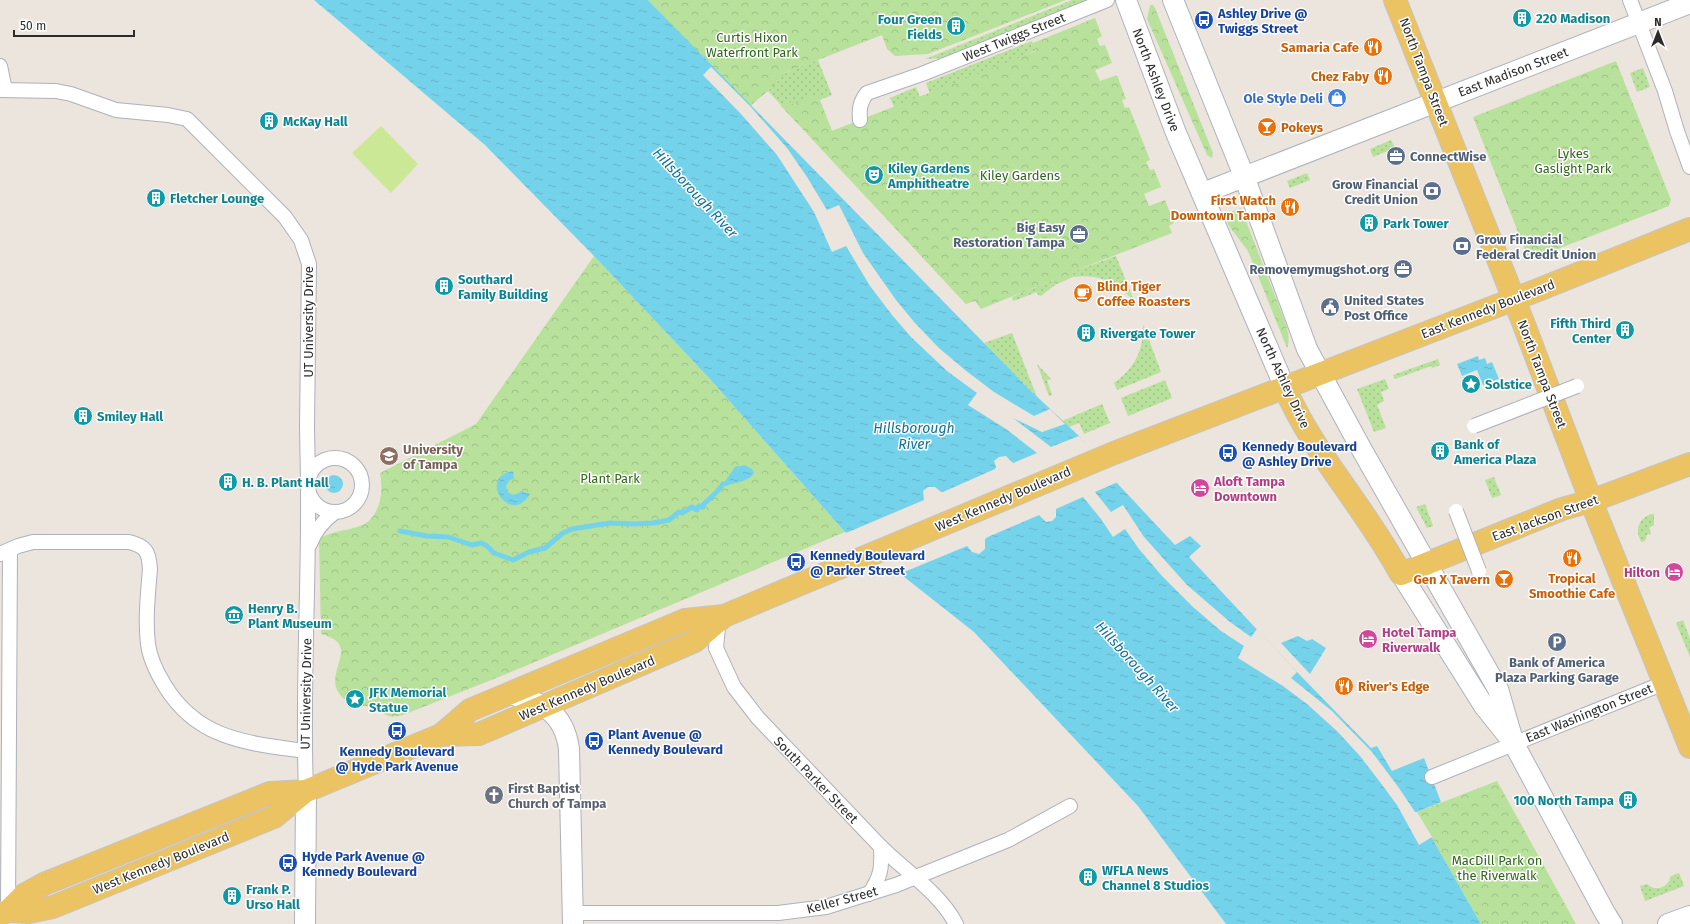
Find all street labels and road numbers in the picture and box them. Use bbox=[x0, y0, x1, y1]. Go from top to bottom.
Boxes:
street label: West Twiggs Street bbox=[960, 9, 1068, 64]
street label: North Tampa Street bbox=[1396, 16, 1452, 129]
street label: North Ashley Drive bbox=[1129, 26, 1183, 134]
street label: East Madison Street bbox=[1456, 44, 1570, 100]
street label: UT University Drive bbox=[301, 266, 316, 378]
street label: East Kennedy Boulevard bbox=[1419, 277, 1557, 341]
street label: North Tampa Street bbox=[1514, 318, 1570, 431]
street label: North Ashley Drive bbox=[1253, 325, 1313, 431]
street label: West Kennedy Boulevard bbox=[933, 464, 1073, 534]
street label: East Jackson Street bbox=[1490, 492, 1600, 544]
street label: UT University Drive bbox=[298, 638, 314, 750]
street label: West Kennedy Boulevard bbox=[517, 653, 657, 723]
street label: East Washington Street bbox=[1523, 681, 1655, 745]
street label: South Parker Street bbox=[771, 734, 861, 827]
street label: West Kennedy Boulevard bbox=[91, 829, 231, 897]
street label: Keller Street bbox=[805, 883, 879, 917]

